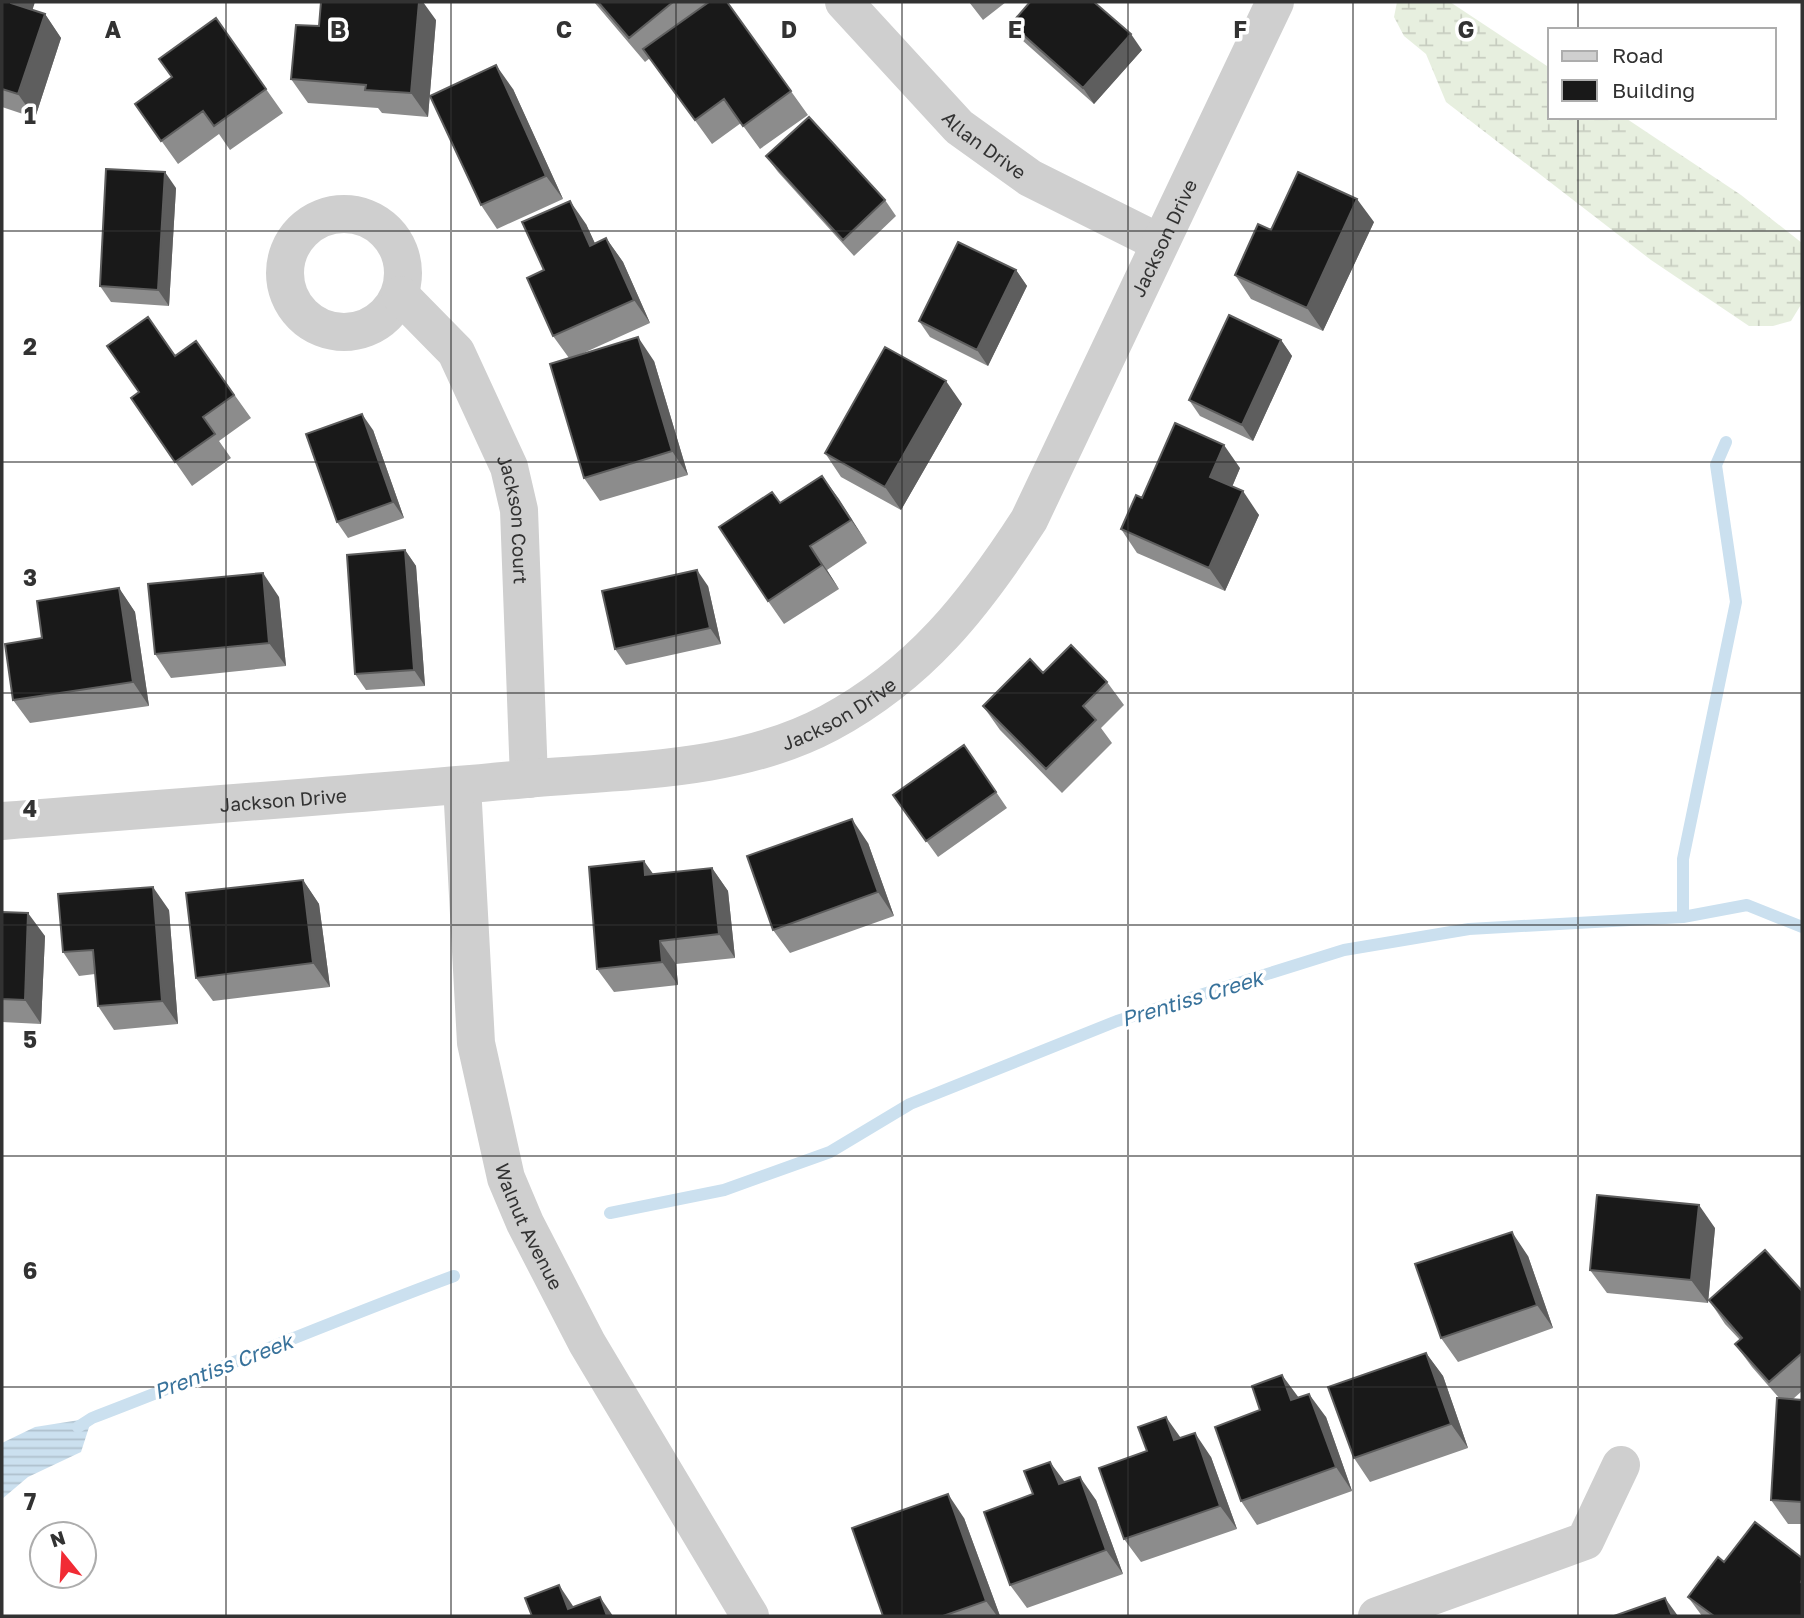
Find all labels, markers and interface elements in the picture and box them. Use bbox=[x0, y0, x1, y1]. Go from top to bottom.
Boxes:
text: A bbox=[105, 15, 122, 43]
text: B bbox=[330, 15, 346, 43]
text: C bbox=[556, 15, 572, 43]
text: D bbox=[781, 15, 797, 43]
text: E bbox=[1008, 15, 1022, 43]
text: F bbox=[1233, 15, 1247, 43]
text: G bbox=[1458, 15, 1474, 43]
legend bbox=[1548, 28, 1776, 119]
text: Road bbox=[1612, 42, 1663, 68]
text: Building bbox=[1612, 77, 1695, 103]
text: 1 bbox=[24, 101, 36, 129]
street label: Allan Drive bbox=[938, 106, 1031, 183]
street label: Jackson Drive bbox=[1125, 175, 1201, 300]
text: 2 bbox=[23, 332, 37, 360]
street label: Jackson Court bbox=[493, 450, 533, 584]
text: 3 bbox=[23, 563, 37, 591]
street label: Jackson Drive bbox=[778, 672, 900, 754]
street label: Jackson Drive bbox=[219, 783, 348, 816]
text: 4 bbox=[23, 794, 37, 822]
water label: Prentiss Creek bbox=[1118, 964, 1268, 1032]
text: 5 bbox=[23, 1025, 37, 1053]
street label: Walnut Avenue bbox=[491, 1161, 569, 1293]
text: 6 bbox=[23, 1256, 37, 1284]
water label: Prentiss Creek bbox=[150, 1327, 298, 1404]
text: 7 bbox=[24, 1487, 36, 1515]
north arrow bbox=[28, 1520, 98, 1590]
text: N bbox=[47, 1525, 68, 1552]

